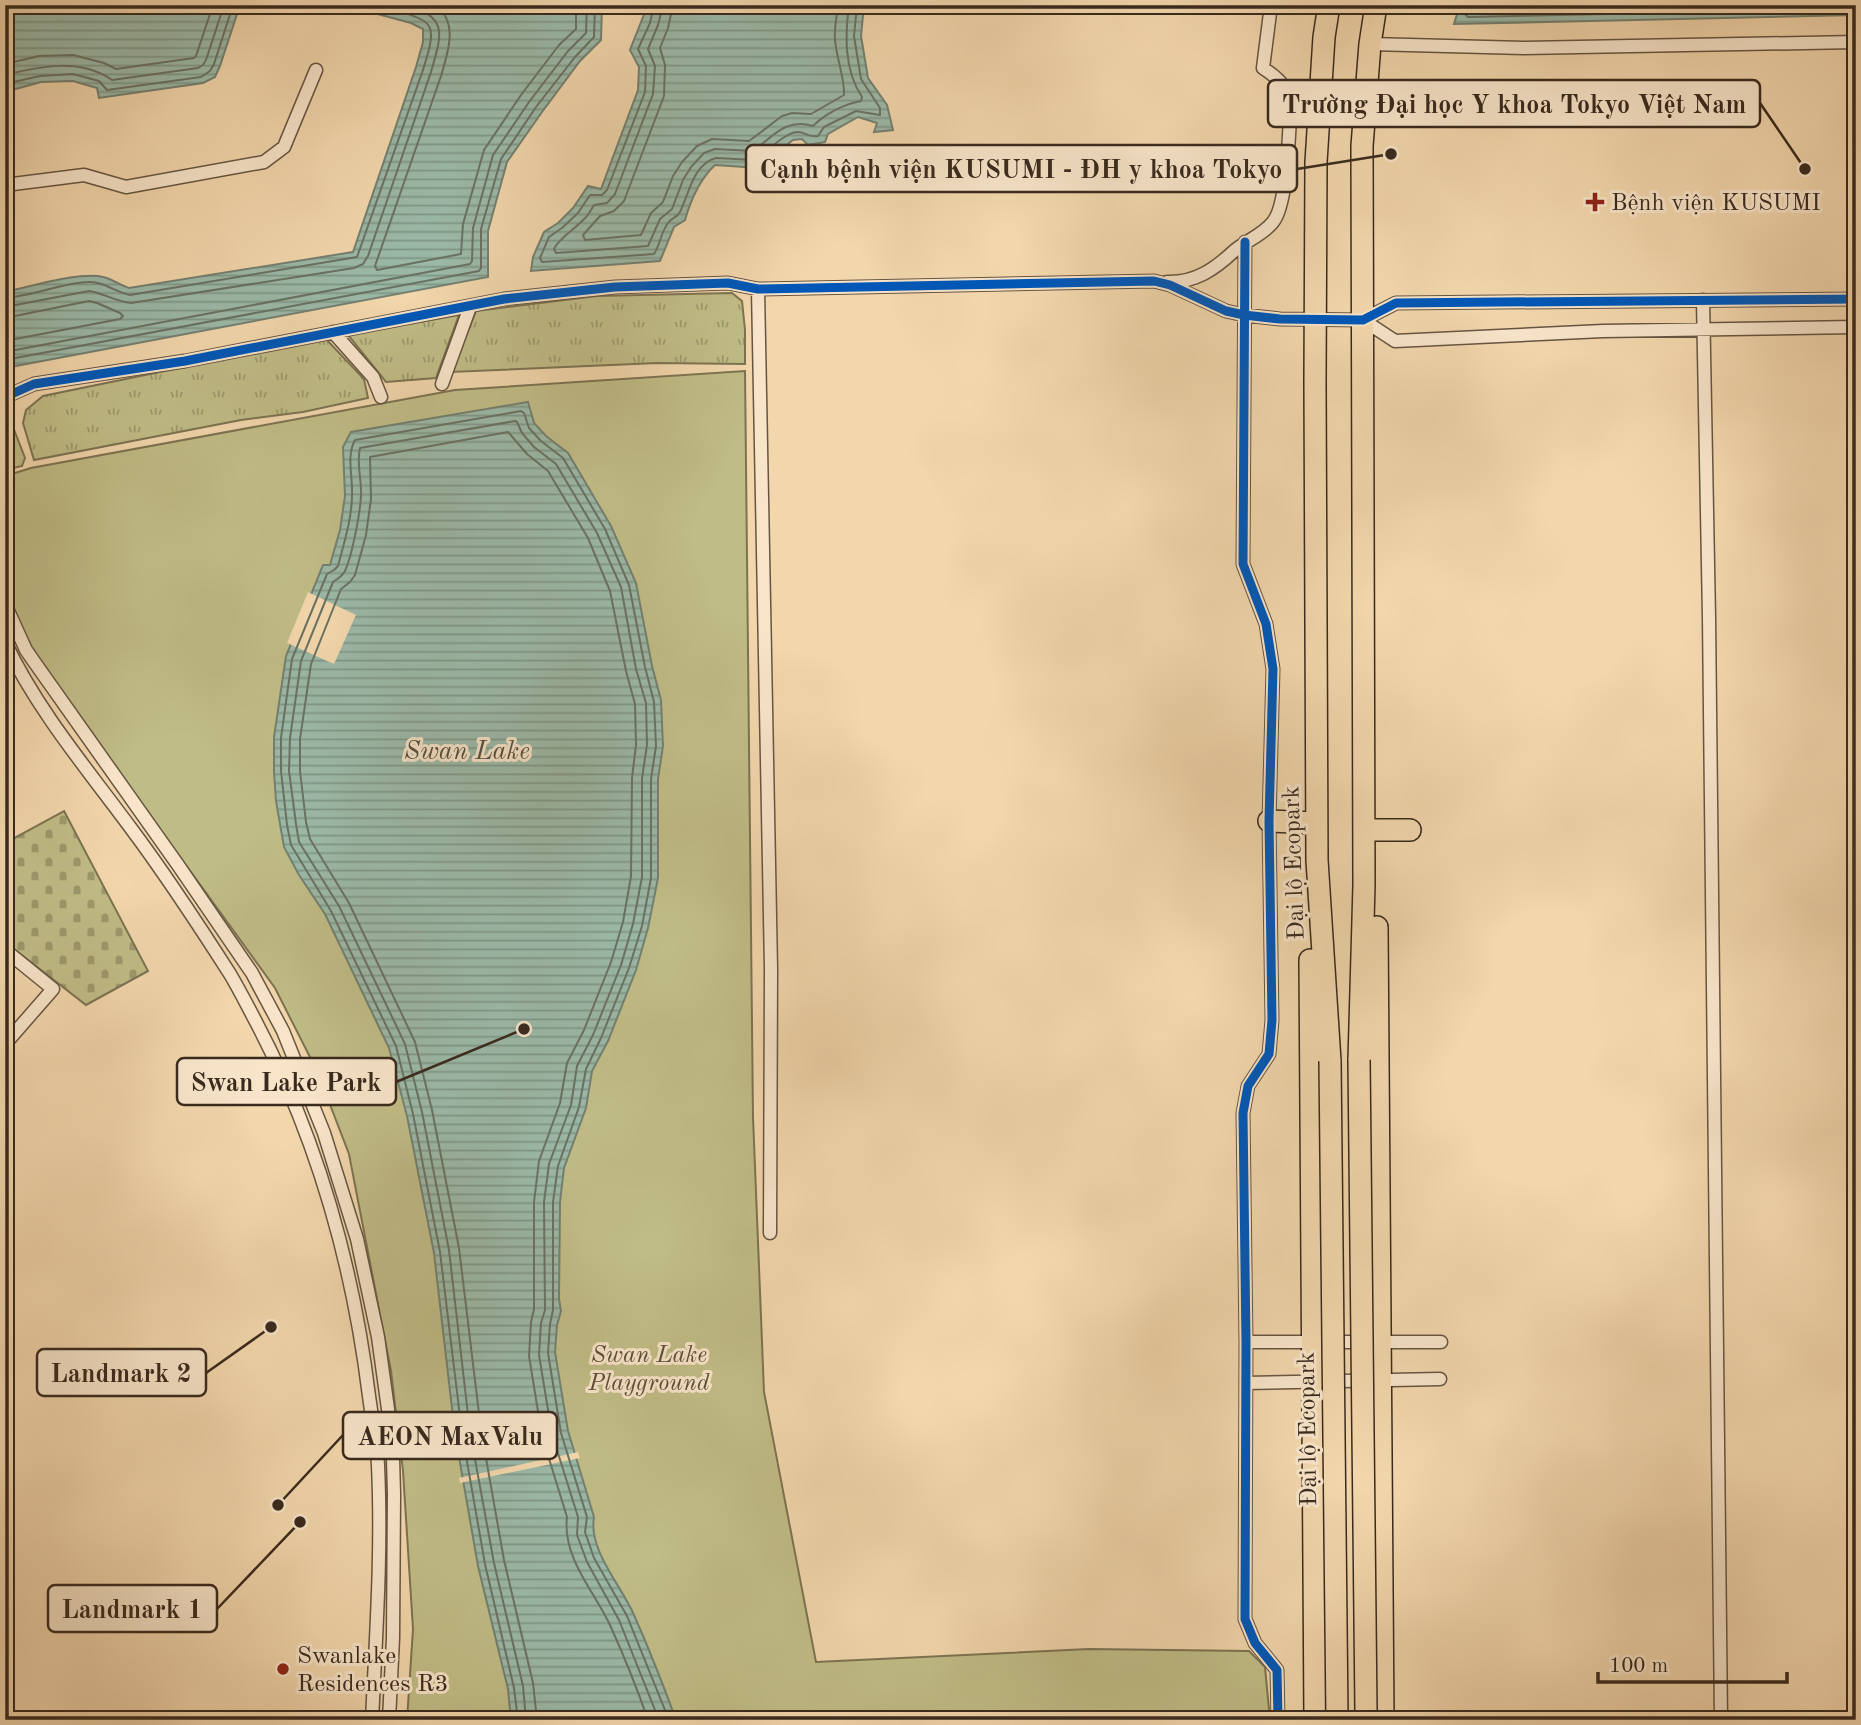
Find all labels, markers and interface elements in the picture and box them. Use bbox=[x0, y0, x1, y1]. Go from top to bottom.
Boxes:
callout: Trường Đại học Y khoa Tokyo Việt Nam bbox=[1268, 80, 1760, 127]
text: Trường Đại học Y khoa Tokyo Việt Nam bbox=[1282, 93, 1746, 119]
callout: Cạnh bệnh viện KUSUMI - ĐH y khoa Tokyo bbox=[746, 145, 1297, 192]
text: Cạnh bệnh viện KUSUMI - ĐH y khoa Tokyo bbox=[760, 158, 1282, 184]
marker: Bệnh viện KUSUMI bbox=[1585, 192, 1605, 212]
place label: Bệnh viện KUSUMI bbox=[1611, 192, 1821, 216]
water label: Swan Lake bbox=[404, 739, 530, 765]
street label: Đại lộ Ecopark bbox=[1280, 785, 1310, 940]
callout: Swan Lake Park bbox=[177, 1058, 396, 1105]
text: Swan Lake Park bbox=[190, 1071, 382, 1097]
park label: Swan Lake Playground bbox=[588, 1344, 710, 1396]
callout: Landmark 2 bbox=[37, 1349, 206, 1396]
street label: Đại lộ Ecopark bbox=[1296, 1352, 1322, 1506]
text: Landmark 2 bbox=[50, 1362, 192, 1388]
callout: AEON MaxValu bbox=[343, 1412, 557, 1459]
text: AEON MaxValu bbox=[357, 1425, 543, 1451]
callout: Landmark 1 bbox=[48, 1585, 217, 1632]
text: Landmark 1 bbox=[61, 1598, 203, 1624]
scale bar bbox=[1598, 1641, 1787, 1685]
place label: Swanlake Residences R3 bbox=[297, 1645, 448, 1697]
text: 100 m bbox=[1609, 1656, 1668, 1677]
marker: Swanlake Residences R3 bbox=[275, 1661, 291, 1677]

